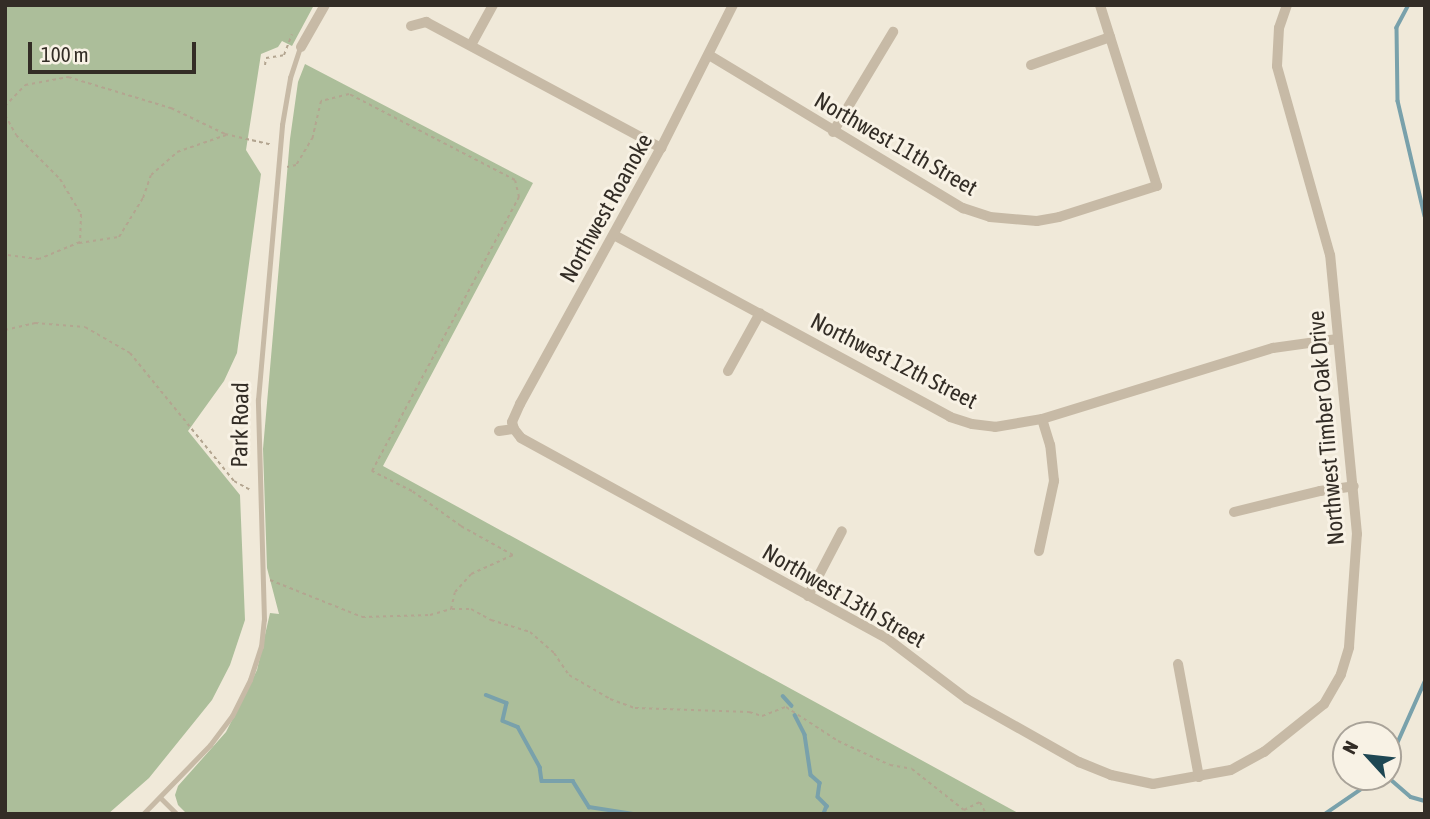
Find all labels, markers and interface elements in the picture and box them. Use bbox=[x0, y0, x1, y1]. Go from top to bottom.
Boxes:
scale bar bbox=[32, 28, 200, 72]
text: 100 m bbox=[41, 42, 89, 66]
street label: Northwest 11th Street bbox=[810, 86, 982, 202]
street label: Northwest Roanoke bbox=[554, 129, 658, 287]
street label: Northwest 12th Street bbox=[806, 307, 982, 415]
street label: Northwest Timber Oak Drive bbox=[1302, 310, 1350, 546]
street label: Park Road bbox=[225, 382, 255, 468]
street label: Northwest 13th Street bbox=[758, 538, 930, 654]
north arrow bbox=[1332, 721, 1402, 791]
text: N bbox=[1338, 737, 1362, 757]

